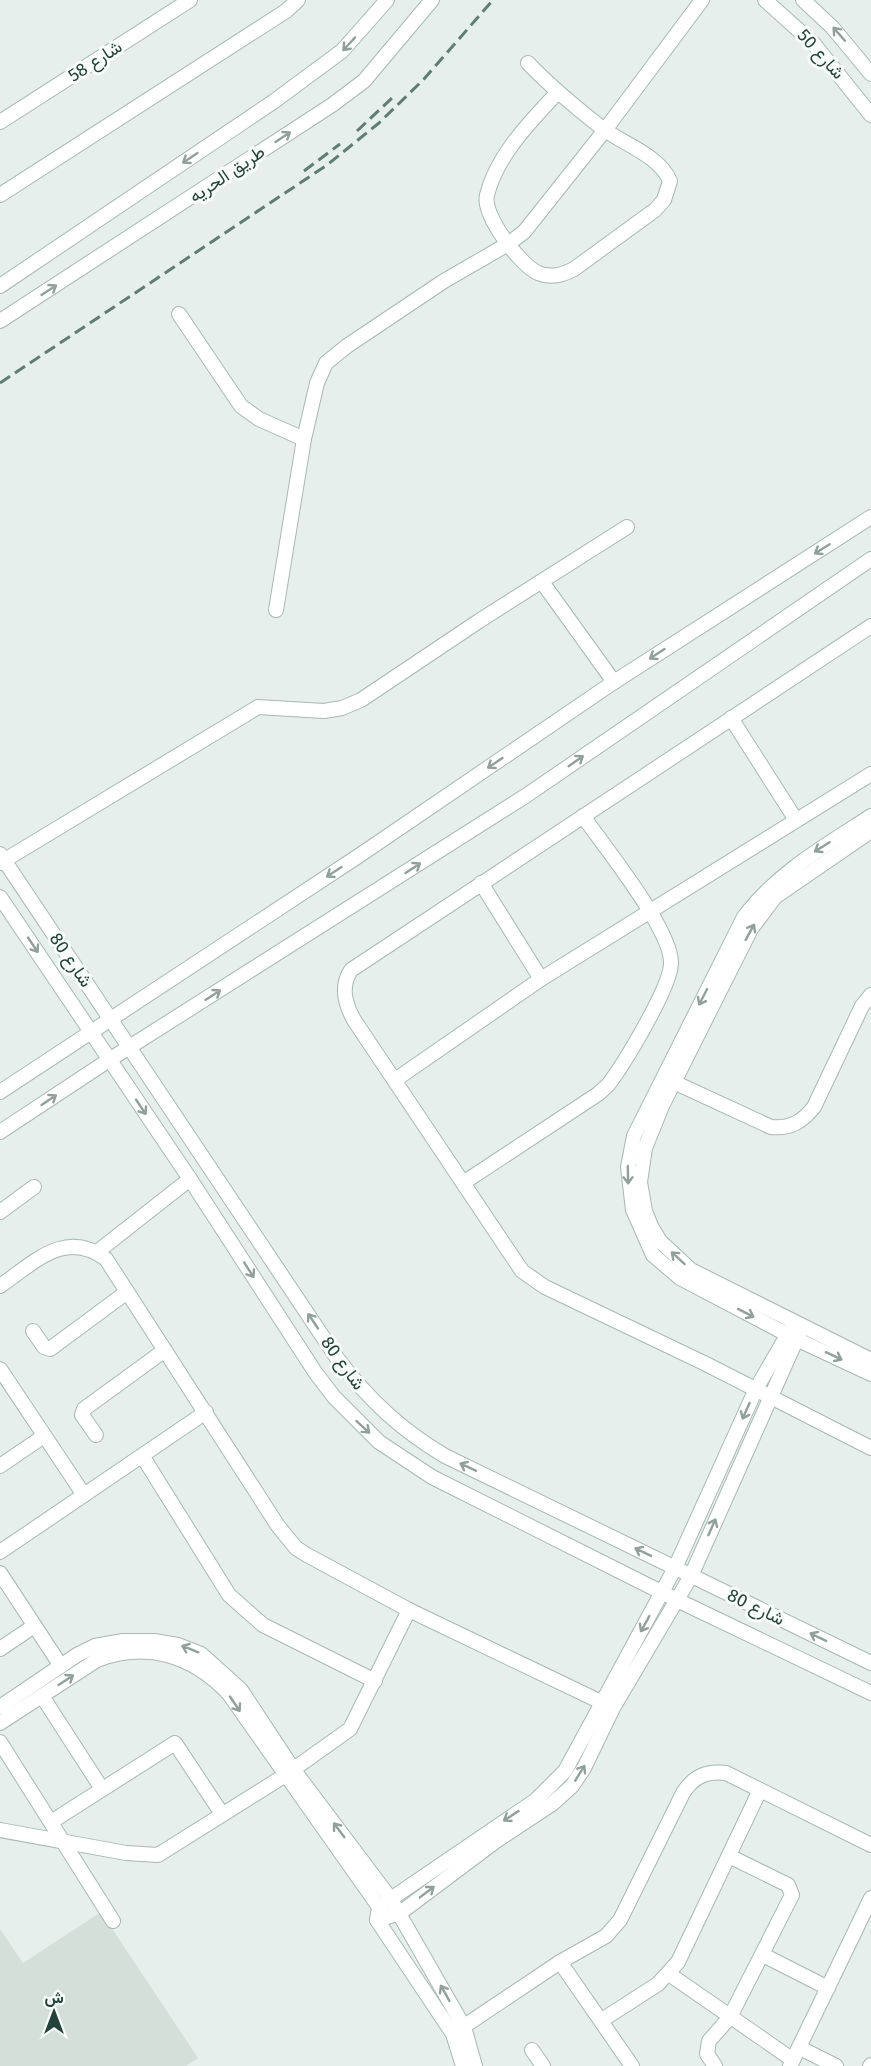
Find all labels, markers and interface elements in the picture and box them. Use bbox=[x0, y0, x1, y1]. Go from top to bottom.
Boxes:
street label: شارع 50 bbox=[792, 24, 849, 84]
one-way arrow bbox=[833, 27, 847, 43]
street label: شارع 58 bbox=[64, 35, 127, 87]
one-way arrow bbox=[341, 37, 356, 52]
one-way arrow bbox=[274, 131, 290, 143]
street label: طريق الحريه bbox=[185, 141, 269, 207]
one-way arrow bbox=[183, 152, 199, 164]
one-way arrow bbox=[40, 283, 57, 295]
one-way arrow bbox=[813, 542, 830, 555]
one-way arrow bbox=[650, 648, 666, 660]
one-way arrow bbox=[568, 755, 584, 767]
one-way arrow bbox=[487, 756, 504, 769]
one-way arrow bbox=[813, 841, 830, 854]
one-way arrow bbox=[404, 861, 421, 873]
one-way arrow bbox=[326, 866, 343, 878]
one-way arrow bbox=[744, 924, 756, 941]
street label: شارع 80 bbox=[44, 929, 97, 992]
one-way arrow bbox=[26, 937, 39, 954]
one-way arrow bbox=[697, 988, 708, 1006]
one-way arrow bbox=[204, 989, 221, 1001]
one-way arrow bbox=[40, 1093, 57, 1106]
one-way arrow bbox=[135, 1099, 147, 1115]
one-way arrow bbox=[622, 1165, 634, 1185]
one-way arrow bbox=[671, 1251, 686, 1265]
one-way arrow bbox=[243, 1261, 255, 1278]
one-way arrow bbox=[736, 1308, 754, 1319]
one-way arrow bbox=[307, 1314, 319, 1330]
street label: شارع 80 bbox=[315, 1332, 370, 1395]
one-way arrow bbox=[824, 1351, 842, 1363]
one-way arrow bbox=[740, 1401, 752, 1419]
one-way arrow bbox=[355, 1420, 370, 1434]
one-way arrow bbox=[459, 1460, 477, 1472]
one-way arrow bbox=[707, 1519, 719, 1537]
one-way arrow bbox=[634, 1546, 652, 1558]
street label: شارع 80 bbox=[723, 1584, 788, 1631]
one-way arrow bbox=[639, 1615, 650, 1633]
one-way arrow bbox=[810, 1631, 828, 1643]
one-way arrow bbox=[181, 1643, 199, 1654]
one-way arrow bbox=[58, 1673, 75, 1686]
one-way arrow bbox=[229, 1695, 241, 1712]
one-way arrow bbox=[575, 1765, 587, 1782]
one-way arrow bbox=[503, 1809, 520, 1822]
one-way arrow bbox=[333, 1822, 346, 1838]
one-way arrow bbox=[419, 1886, 435, 1898]
north arrow bbox=[24, 1982, 84, 2042]
one-way arrow bbox=[439, 1985, 451, 2002]
text: ش bbox=[44, 1988, 64, 2007]

